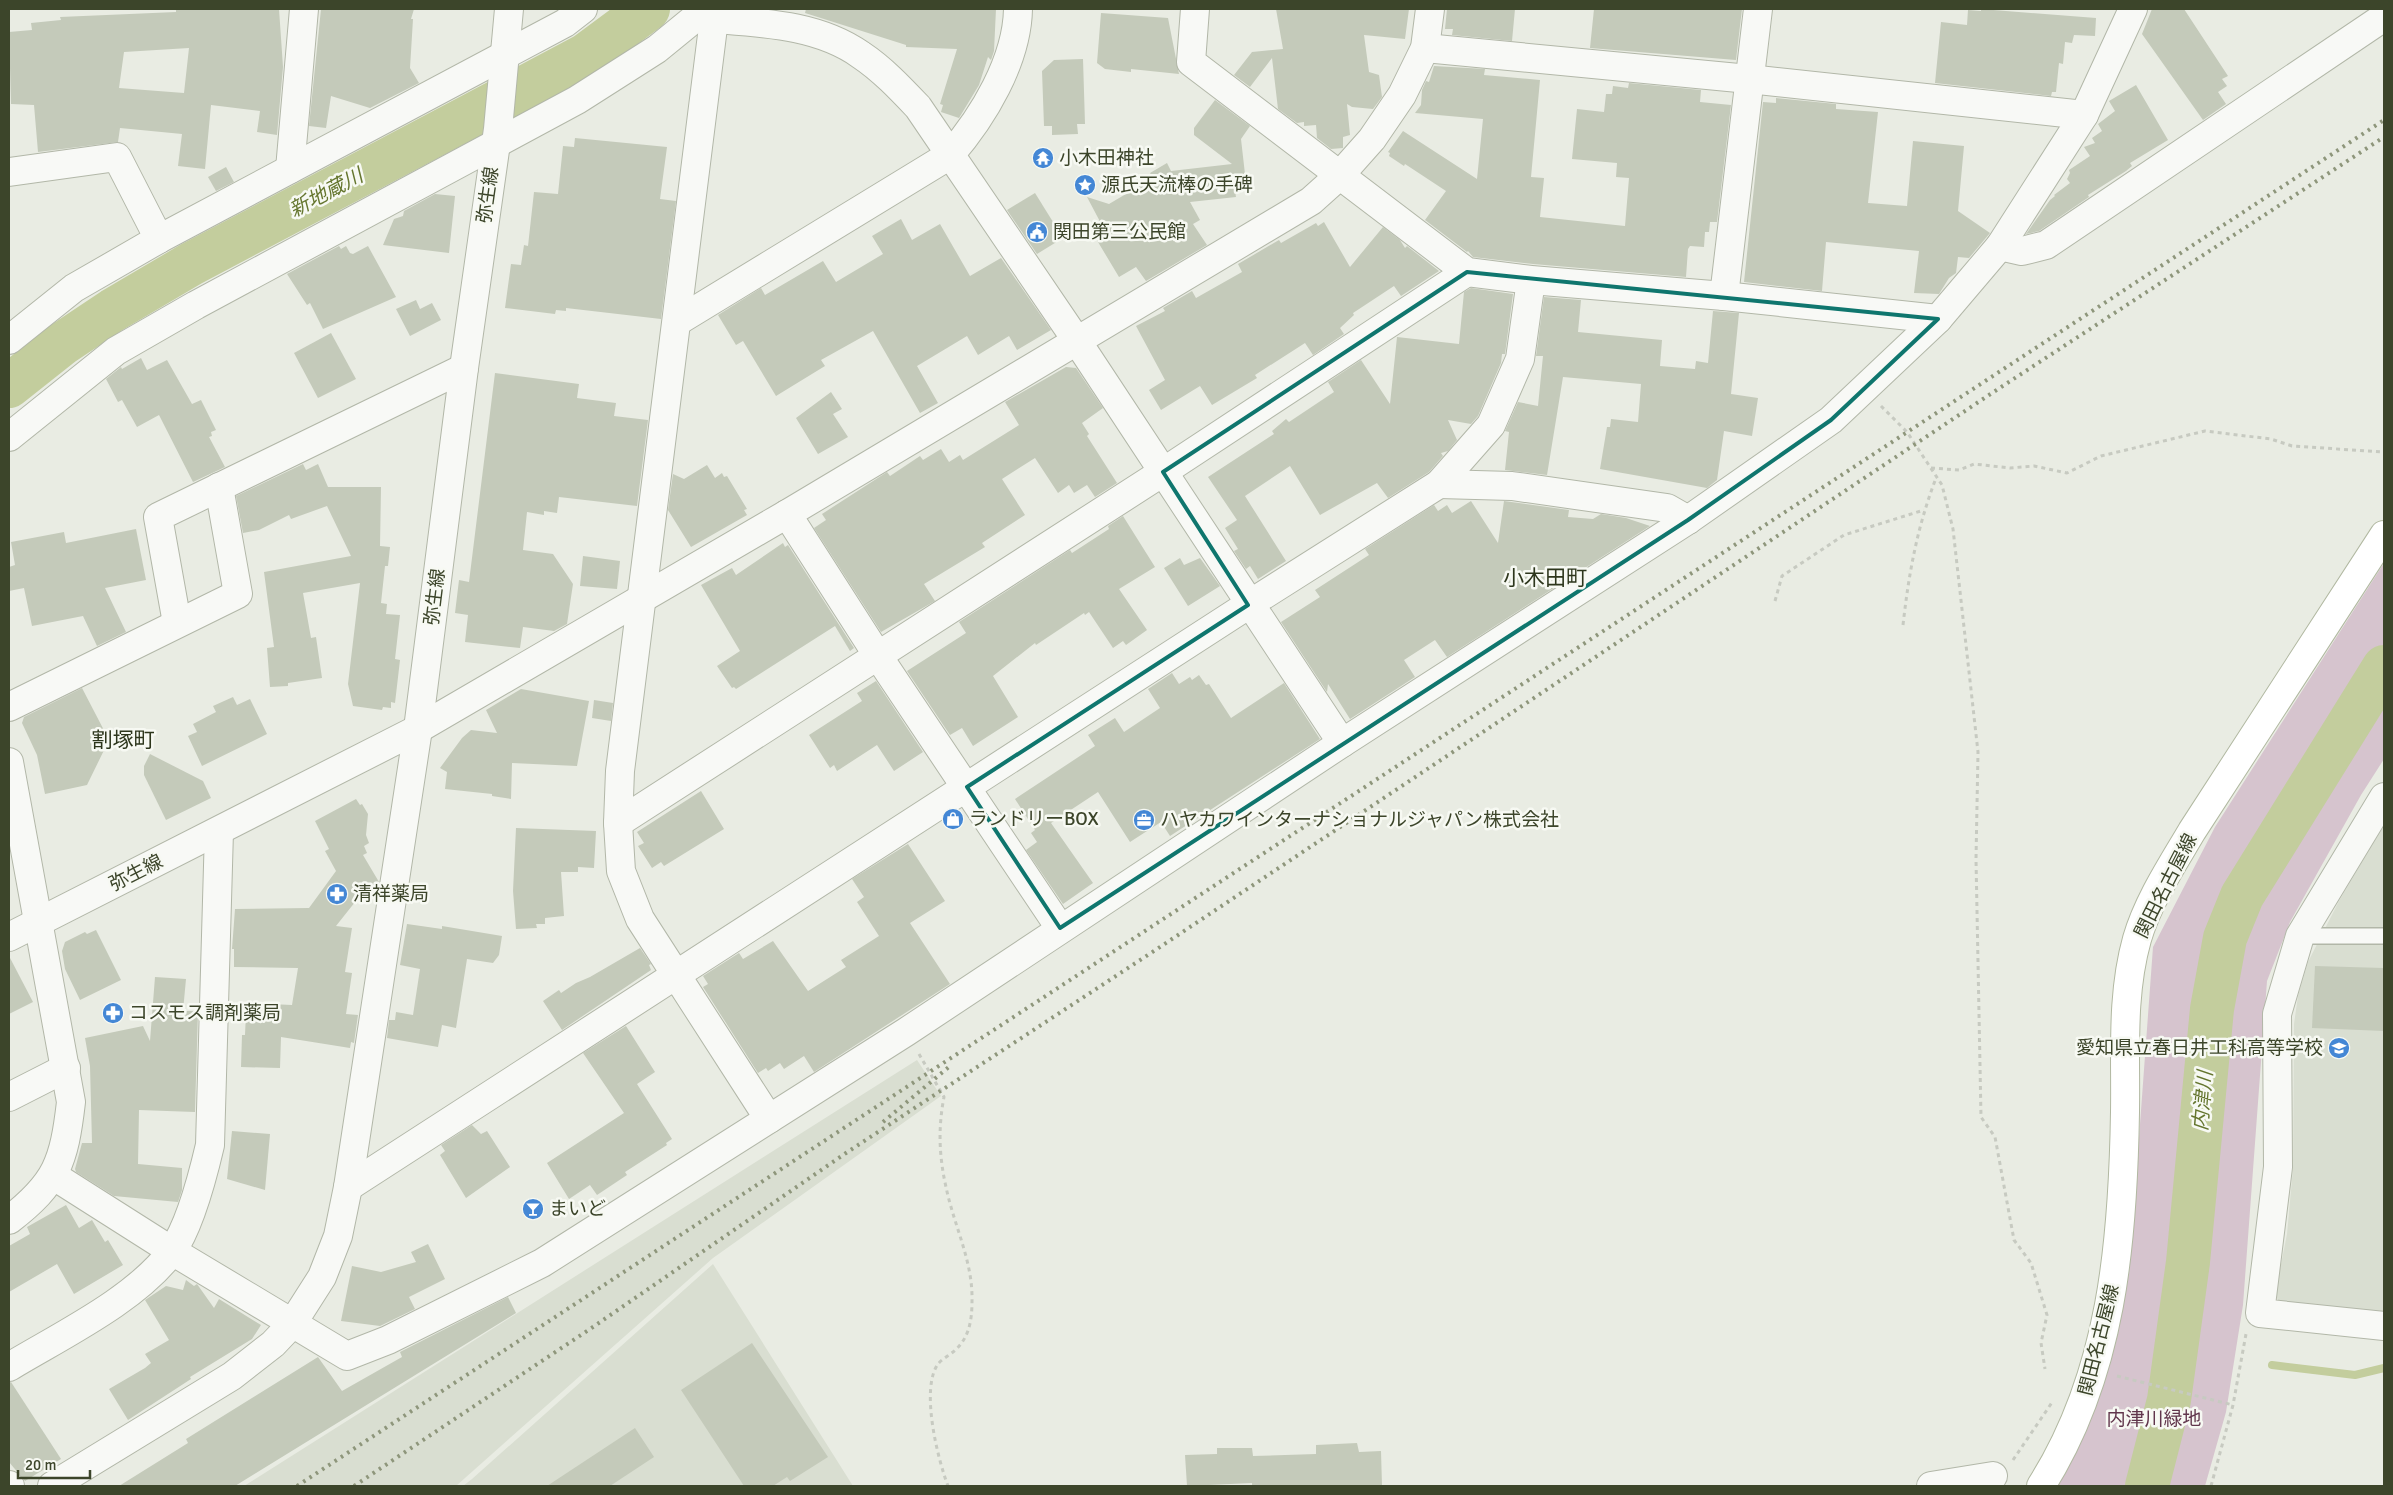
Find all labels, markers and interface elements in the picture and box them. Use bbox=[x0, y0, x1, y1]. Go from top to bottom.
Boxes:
temple icon: 小木田神社 bbox=[1031, 146, 1055, 170]
place label: 小木田神社 bbox=[1059, 146, 1154, 170]
water label: 新地蔵川 bbox=[285, 162, 369, 223]
street label: 弥生線 bbox=[472, 165, 504, 225]
place icon: 源氏天流棒の手碑 bbox=[1073, 173, 1097, 197]
place label: 源氏天流棒の手碑 bbox=[1101, 173, 1253, 197]
public building icon: 関田第三公民館 bbox=[1025, 220, 1049, 244]
place label: 関田第三公民館 bbox=[1053, 220, 1186, 244]
district label: 小木田町 bbox=[1503, 565, 1587, 591]
street label: 弥生線 bbox=[420, 567, 450, 627]
district label: 割塚町 bbox=[92, 727, 155, 753]
shop icon: ランドリーBOX bbox=[941, 807, 965, 831]
place label: ランドリーBOX bbox=[969, 807, 1099, 831]
office icon: ハヤカワインターナショナルジャパン株式会社 bbox=[1132, 808, 1156, 832]
place label: ハヤカワインターナショナルジャパン株式会社 bbox=[1160, 808, 1559, 832]
street label: 関田名古屋線 bbox=[2129, 830, 2203, 942]
street label: 弥生線 bbox=[105, 849, 167, 897]
pharmacy icon: 清祥薬局 bbox=[325, 882, 349, 906]
place label: 清祥薬局 bbox=[353, 882, 429, 906]
pharmacy icon: コスモス調剤薬局 bbox=[101, 1001, 125, 1025]
place label: コスモス調剤薬局 bbox=[129, 1001, 281, 1025]
place label: 愛知県立春日井工科高等学校 bbox=[2076, 1036, 2323, 1060]
school or university icon: 愛知県立春日井工科高等学校 bbox=[2327, 1036, 2351, 1060]
water label: 内津川 bbox=[2188, 1068, 2218, 1132]
bar icon: まいど bbox=[521, 1197, 545, 1221]
place label: まいど bbox=[549, 1197, 606, 1221]
street label: 関田名古屋線 bbox=[2074, 1282, 2124, 1398]
park label: 内津川緑地 bbox=[2106, 1407, 2202, 1431]
scale bar bbox=[18, 1448, 90, 1480]
text: 20 m bbox=[25, 1456, 56, 1474]

